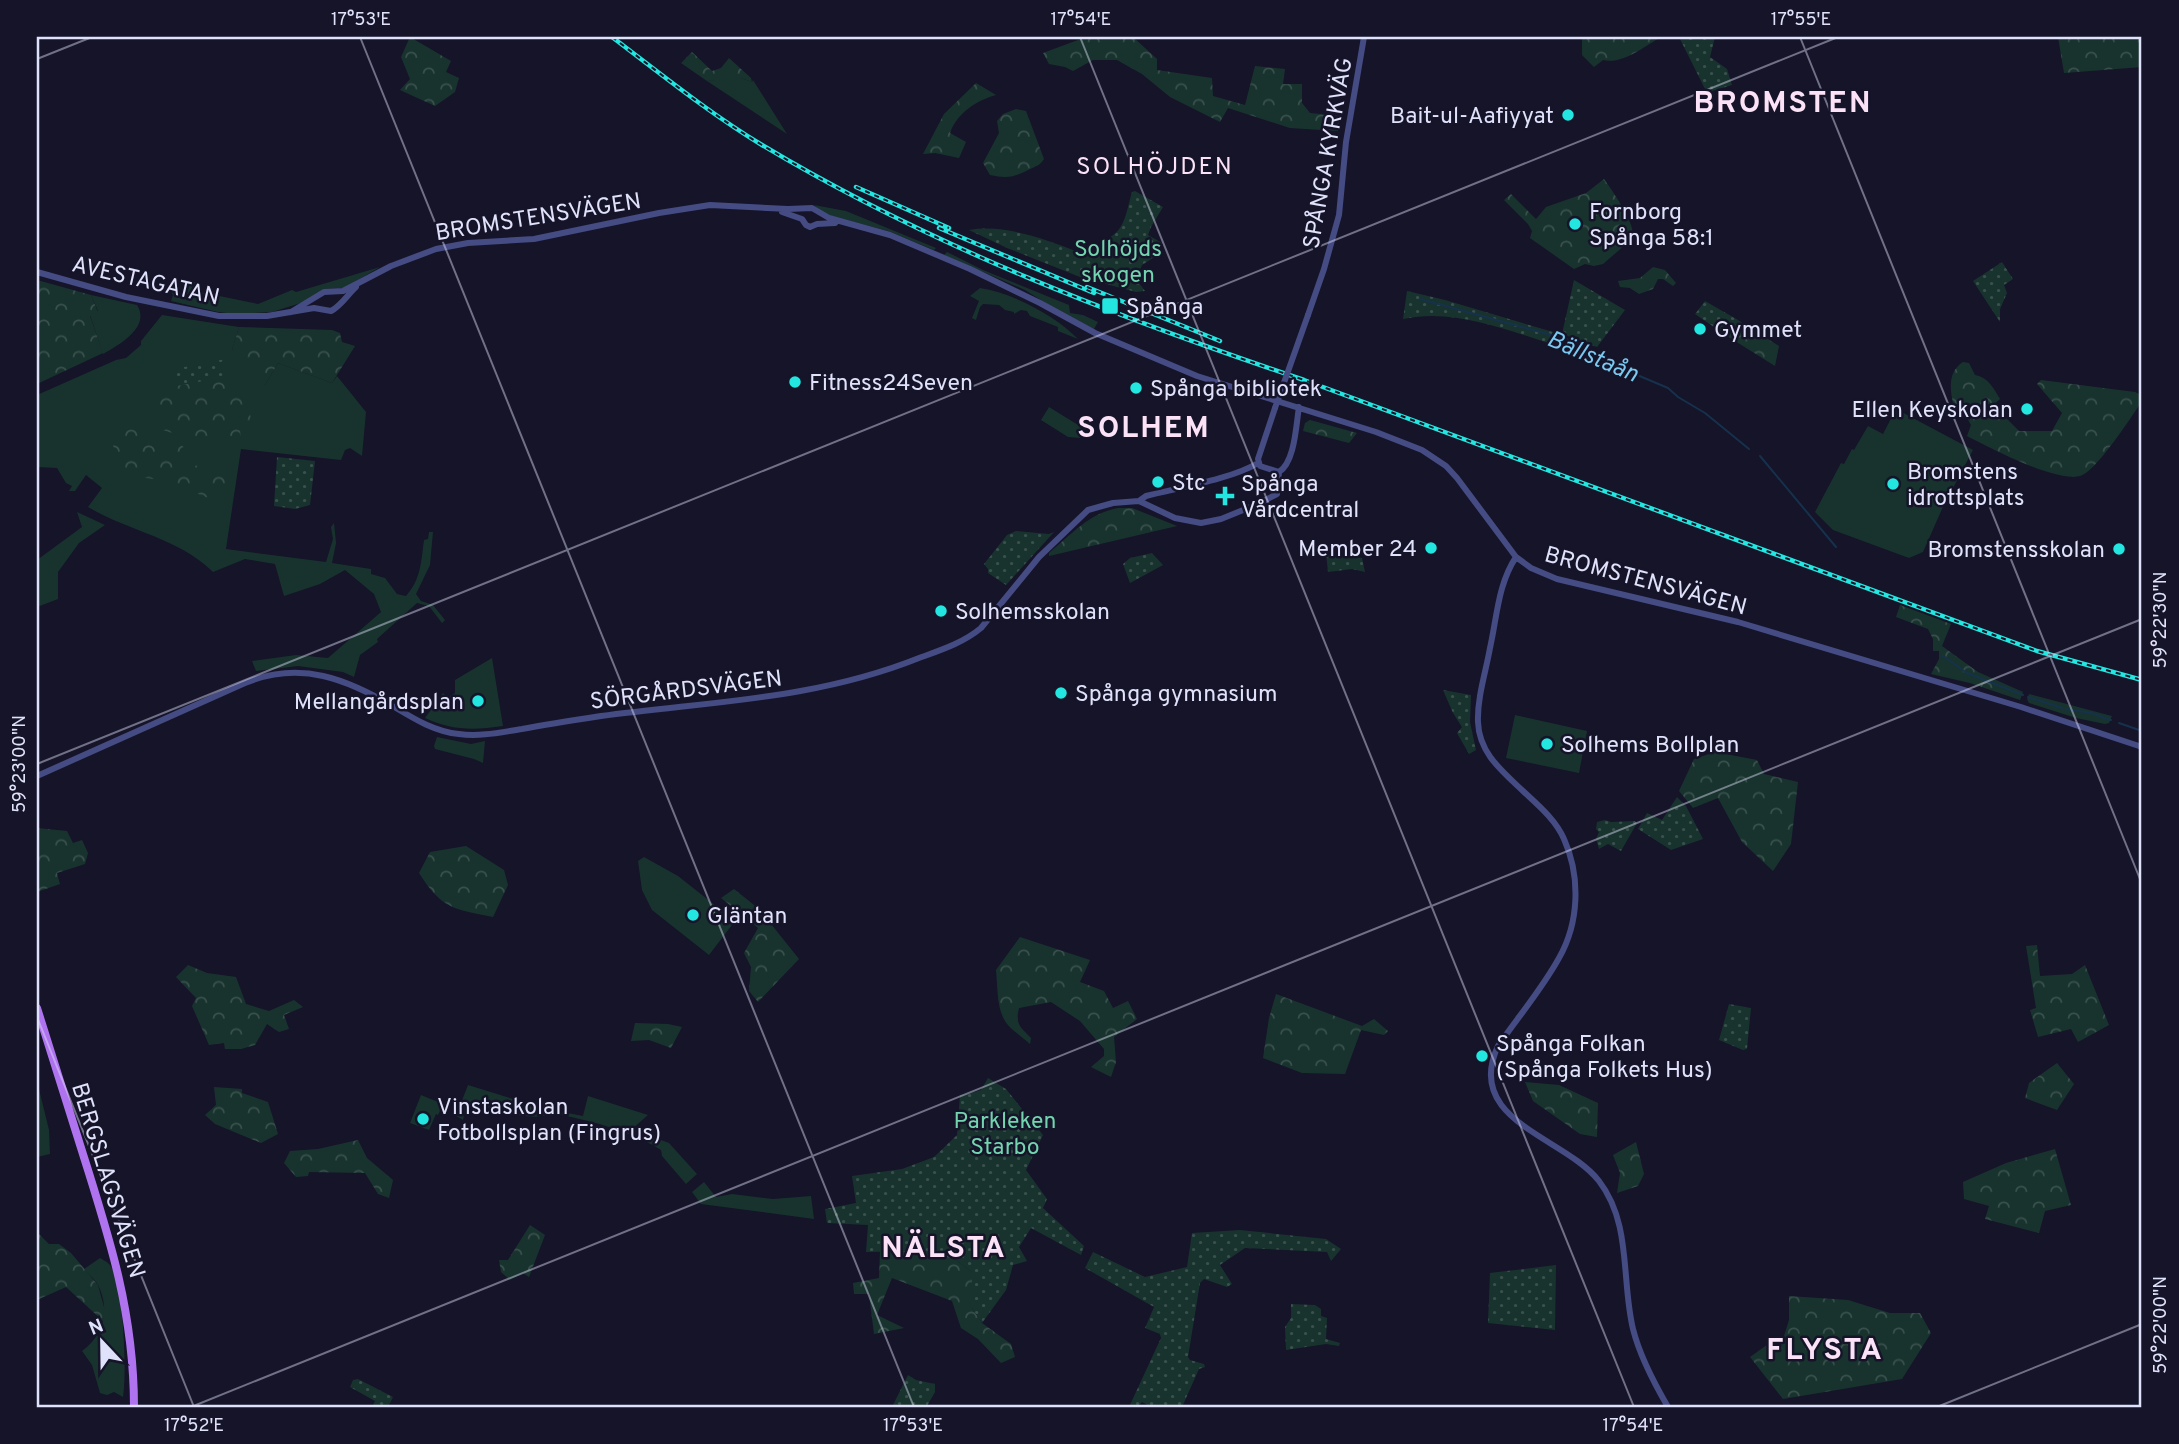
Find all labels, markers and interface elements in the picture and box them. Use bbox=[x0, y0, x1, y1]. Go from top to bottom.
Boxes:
text: 17°53'E bbox=[331, 9, 391, 32]
text: 17°54'E bbox=[1051, 9, 1111, 32]
text: 17°55'E bbox=[1771, 9, 1831, 32]
street label: SPÅNGA KYRKVÄG bbox=[1297, 55, 1361, 251]
district label: BROMSTEN bbox=[1693, 86, 1873, 123]
place label: Bait-ul-Aafiyyat bbox=[1390, 103, 1554, 132]
marker: Bait-ul-Aafiyyat bbox=[1560, 107, 1576, 123]
district label: SOLHÖJDEN bbox=[1076, 151, 1234, 183]
street label: BROMSTENSVÄGEN bbox=[433, 187, 643, 249]
place label: Fornborg Spånga 58:1 bbox=[1589, 199, 1714, 254]
marker: Fornborg Spånga 58:1 bbox=[1567, 216, 1583, 232]
park label: Solhöjds skogen bbox=[1074, 236, 1162, 291]
street label: AVESTAGATAN bbox=[69, 251, 222, 314]
place label: Spånga bbox=[1126, 294, 1203, 323]
marker: Spånga bbox=[1100, 296, 1120, 316]
place label: Gymmet bbox=[1714, 317, 1802, 346]
marker: Gymmet bbox=[1692, 321, 1708, 337]
water label: Bällstaån bbox=[1542, 325, 1642, 390]
place label: Fitness24Seven bbox=[809, 370, 973, 399]
marker: Fitness24Seven bbox=[787, 374, 803, 390]
place label: Spånga bibliotek bbox=[1150, 376, 1322, 405]
marker: Spånga bibliotek bbox=[1128, 380, 1144, 396]
place label: Ellen Keyskolan bbox=[1851, 397, 2013, 426]
marker: Ellen Keyskolan bbox=[2019, 401, 2035, 417]
district label: SOLHEM bbox=[1077, 411, 1211, 448]
place label: Bromstens idrottsplats bbox=[1907, 459, 2024, 514]
place label: Stc bbox=[1172, 470, 1206, 499]
place label: Spånga Vårdcentral bbox=[1241, 471, 1359, 526]
marker: Stc bbox=[1150, 474, 1166, 490]
marker: Bromstens idrottsplats bbox=[1885, 476, 1901, 492]
marker: Spånga Vårdcentral bbox=[1215, 486, 1235, 506]
place label: Member 24 bbox=[1298, 536, 1417, 565]
place label: Bromstensskolan bbox=[1927, 537, 2105, 566]
marker: Member 24 bbox=[1423, 540, 1439, 556]
street label: BROMSTENSVÄGEN bbox=[1541, 540, 1750, 623]
marker: Bromstensskolan bbox=[2111, 541, 2127, 557]
text: 59°22'30"N bbox=[2150, 571, 2173, 669]
place label: Solhemsskolan bbox=[955, 599, 1110, 628]
marker: Solhemsskolan bbox=[933, 603, 949, 619]
street label: SÖRGÅRDSVÄGEN bbox=[589, 664, 784, 718]
place label: Spånga gymnasium bbox=[1075, 681, 1278, 710]
marker: Spånga gymnasium bbox=[1053, 685, 1069, 701]
place label: Mellangårdsplan bbox=[294, 689, 464, 718]
marker: Mellangårdsplan bbox=[470, 693, 486, 709]
text: 59°23'00"N bbox=[9, 715, 32, 813]
place label: Solhems Bollplan bbox=[1561, 732, 1739, 761]
marker: Solhems Bollplan bbox=[1539, 736, 1555, 752]
place label: Gläntan bbox=[707, 903, 787, 932]
marker: Gläntan bbox=[685, 907, 701, 923]
place label: Spånga Folkan (Spånga Folkets Hus) bbox=[1496, 1031, 1713, 1086]
marker: Spånga Folkan (Spånga Folkets Hus) bbox=[1474, 1048, 1490, 1064]
street label: BERGSLAGSVÄGEN bbox=[63, 1079, 151, 1282]
place label: Vinstaskolan Fotbollsplan (Fingrus) bbox=[437, 1094, 661, 1149]
park label: Parkleken Starbo bbox=[954, 1108, 1056, 1163]
marker: Vinstaskolan Fotbollsplan (Fingrus) bbox=[415, 1111, 431, 1127]
district label: NÄLSTA bbox=[881, 1229, 1007, 1268]
text: 59°22'00"N bbox=[2150, 1276, 2173, 1374]
north arrow bbox=[66, 1308, 136, 1378]
text: N bbox=[86, 1314, 107, 1342]
district label: FLYSTA bbox=[1766, 1333, 1884, 1370]
text: 17°52'E bbox=[164, 1415, 224, 1438]
text: 17°53'E bbox=[883, 1415, 943, 1438]
text: 17°54'E bbox=[1603, 1415, 1663, 1438]

